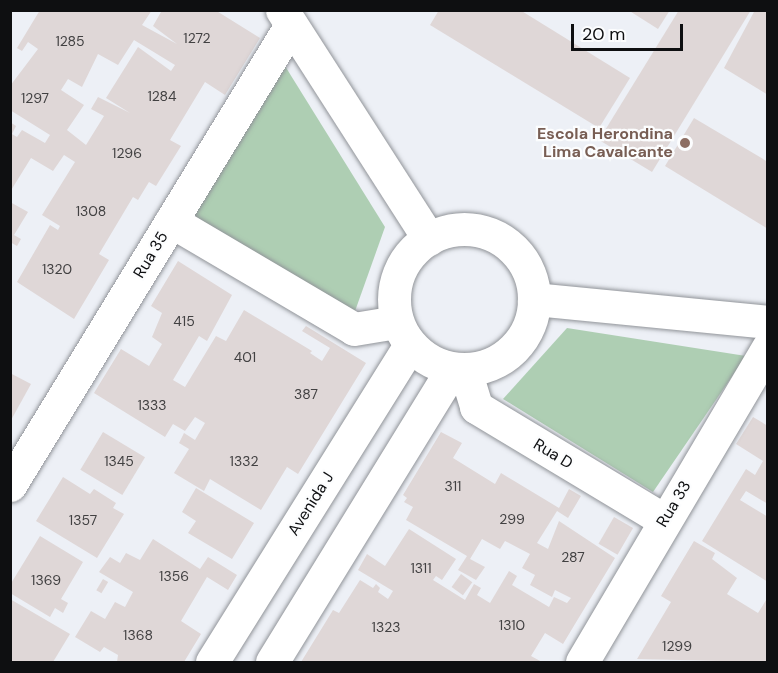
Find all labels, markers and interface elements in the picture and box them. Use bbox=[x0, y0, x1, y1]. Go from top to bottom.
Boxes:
scale bar bbox=[574, 12, 686, 50]
text: 20 m bbox=[582, 22, 625, 46]
house number: 1272 bbox=[183, 30, 211, 46]
house number: 1285 bbox=[55, 33, 85, 49]
house number: 1284 bbox=[147, 88, 177, 104]
house number: 1297 bbox=[21, 90, 49, 106]
place label: Escola Herondina Lima Cavalcante bbox=[537, 124, 673, 162]
marker: Escola Herondina Lima Cavalcante bbox=[678, 136, 692, 150]
house number: 1296 bbox=[112, 145, 142, 161]
house number: 1308 bbox=[76, 203, 106, 219]
street label: Rua 35 bbox=[130, 228, 172, 282]
house number: 1320 bbox=[42, 261, 72, 277]
house number: 415 bbox=[173, 313, 195, 329]
house number: 401 bbox=[234, 349, 256, 365]
house number: 387 bbox=[294, 386, 318, 402]
house number: 1333 bbox=[137, 397, 167, 413]
street label: Rua D bbox=[530, 435, 576, 473]
house number: 1345 bbox=[104, 453, 134, 469]
house number: 1332 bbox=[230, 453, 258, 469]
street label: Avenida J bbox=[284, 469, 338, 539]
street label: Rua 33 bbox=[653, 477, 695, 531]
house number: 311 bbox=[445, 478, 461, 494]
house number: 299 bbox=[499, 511, 525, 527]
house number: 1357 bbox=[69, 512, 97, 528]
house number: 287 bbox=[561, 549, 585, 565]
house number: 1311 bbox=[410, 560, 432, 576]
house number: 1356 bbox=[159, 568, 189, 584]
house number: 1369 bbox=[31, 572, 61, 588]
house number: 1310 bbox=[499, 617, 525, 633]
house number: 1323 bbox=[372, 619, 400, 635]
house number: 1368 bbox=[123, 627, 153, 643]
house number: 1299 bbox=[662, 638, 692, 654]

